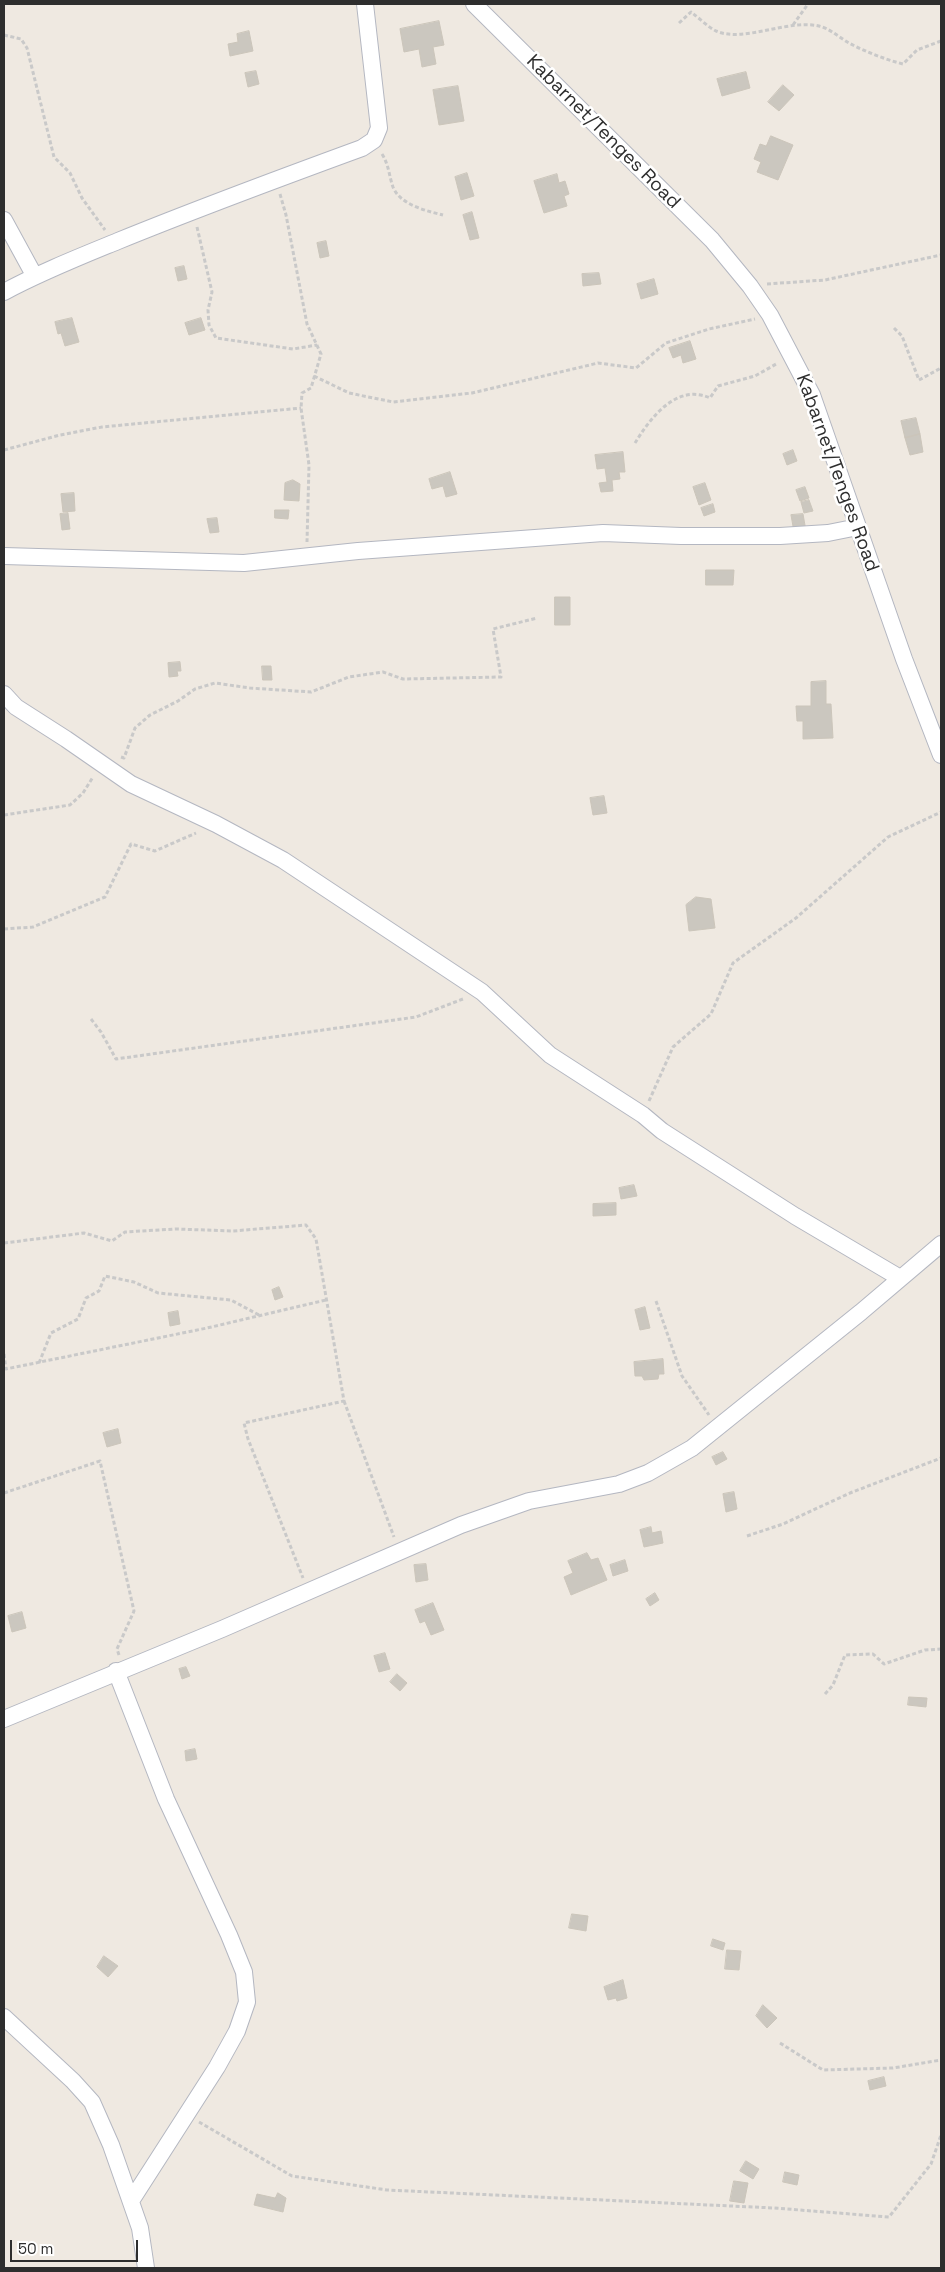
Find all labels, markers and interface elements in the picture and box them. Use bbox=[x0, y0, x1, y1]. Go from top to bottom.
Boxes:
street label: Kabarnet/Tenges Road bbox=[521, 50, 685, 214]
street label: Kabarnet/Tenges Road bbox=[791, 371, 883, 575]
scale bar bbox=[12, 2230, 140, 2262]
text: 50 m bbox=[18, 2239, 53, 2258]

